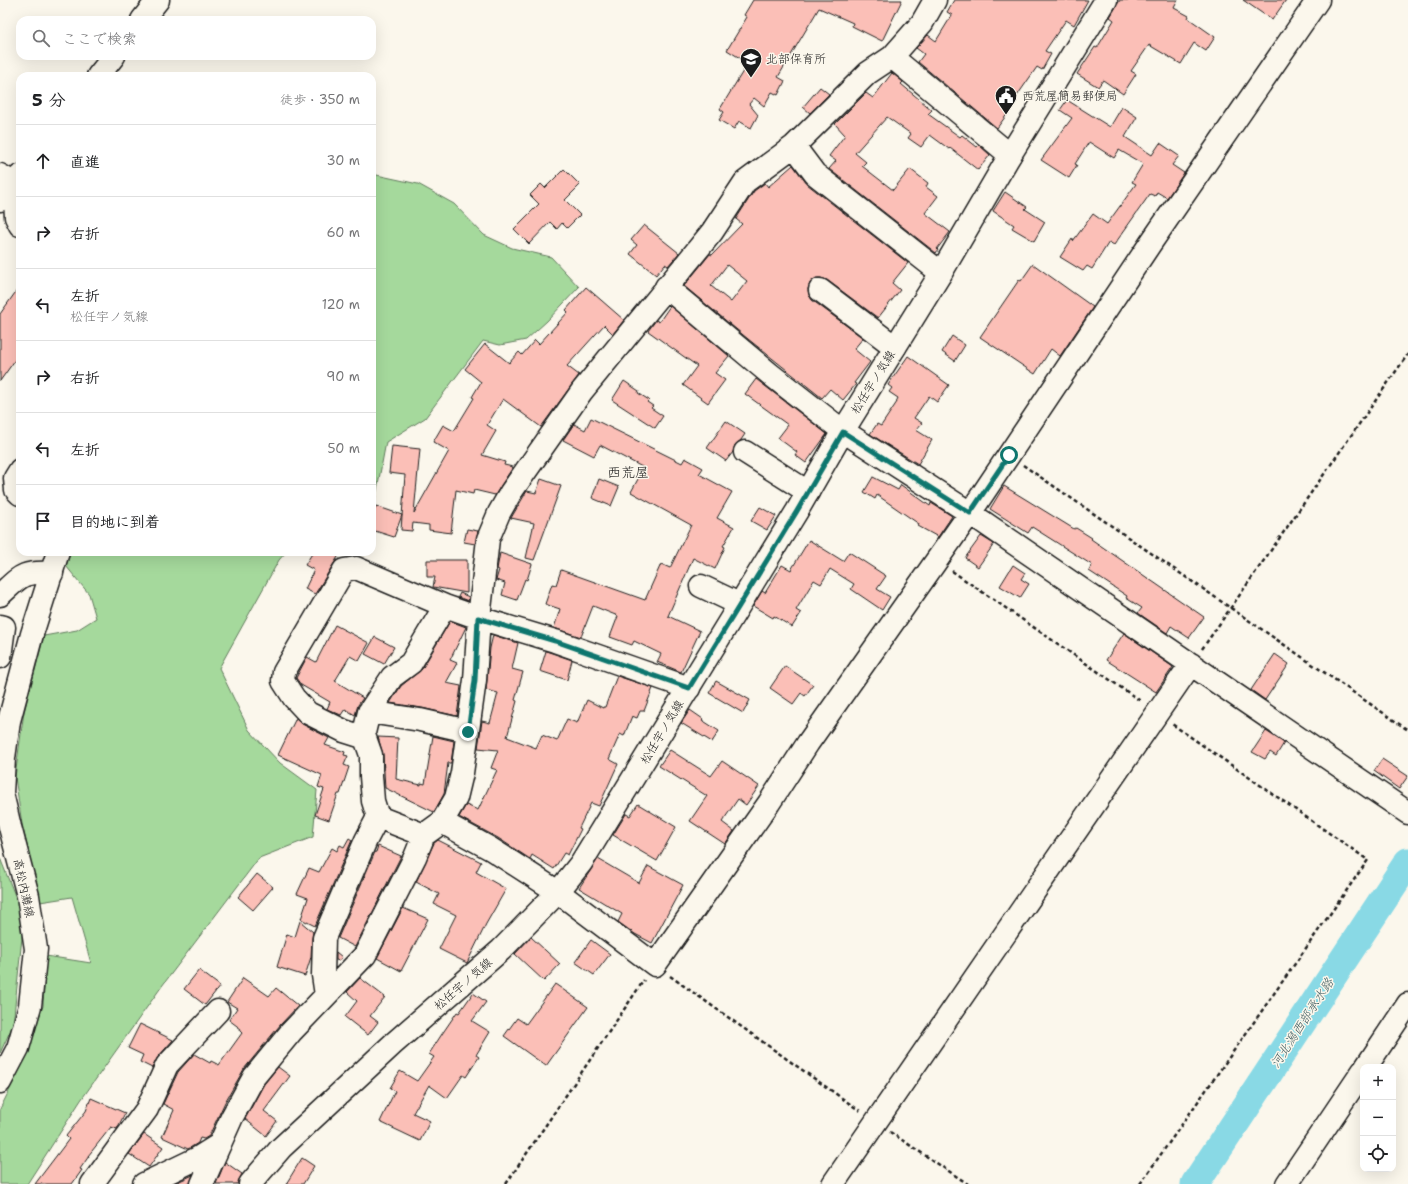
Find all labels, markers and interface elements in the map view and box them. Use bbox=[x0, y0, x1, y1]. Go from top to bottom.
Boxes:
search box bbox=[16, 16, 376, 60]
icon: search bbox=[30, 27, 52, 49]
text: ここで検索 bbox=[62, 29, 137, 49]
school or university icon: 北部保育所 bbox=[738, 46, 764, 79]
place label: 北部保育所 bbox=[766, 51, 826, 67]
public building icon: 西荒屋簡易郵便局 bbox=[993, 83, 1019, 116]
place label: 西荒屋簡易郵便局 bbox=[1022, 88, 1118, 104]
text: 5 分 bbox=[32, 89, 65, 111]
text: 徒歩 · 350 m bbox=[280, 91, 360, 108]
icon: ahead bbox=[32, 150, 54, 172]
text: 直進 bbox=[70, 152, 100, 172]
text: 30 m bbox=[326, 152, 360, 169]
icon: right bbox=[32, 222, 54, 244]
text: 右折 bbox=[70, 224, 100, 244]
text: 60 m bbox=[327, 224, 360, 241]
text: 左折 bbox=[70, 286, 100, 306]
icon: left bbox=[32, 294, 54, 316]
text: 120 m bbox=[322, 296, 360, 313]
text: 松任宇ノ気線 bbox=[70, 308, 148, 325]
street label: 松任宇ノ気線 bbox=[847, 347, 899, 417]
icon: right bbox=[32, 366, 54, 388]
text: 右折 bbox=[70, 368, 100, 388]
text: 90 m bbox=[326, 368, 360, 385]
icon: left bbox=[32, 438, 54, 460]
text: 左折 bbox=[70, 440, 100, 460]
text: 50 m bbox=[327, 440, 360, 457]
route start bbox=[1000, 446, 1018, 464]
district label: 西荒屋 bbox=[607, 463, 649, 481]
icon: arrive bbox=[32, 510, 54, 532]
text: 目的地に到着 bbox=[70, 512, 160, 532]
street label: 松任宇ノ気線 bbox=[637, 697, 687, 767]
route end bbox=[459, 723, 477, 741]
street label: 高松内灘線 bbox=[10, 857, 38, 919]
street label: 松任宇ノ気線 bbox=[431, 954, 495, 1014]
water label: 河北潟西部承水路 bbox=[1267, 974, 1338, 1071]
map controls bbox=[1360, 1064, 1396, 1172]
button: + bbox=[1360, 1064, 1396, 1100]
button: − bbox=[1360, 1100, 1396, 1136]
button: locate bbox=[1360, 1136, 1396, 1172]

